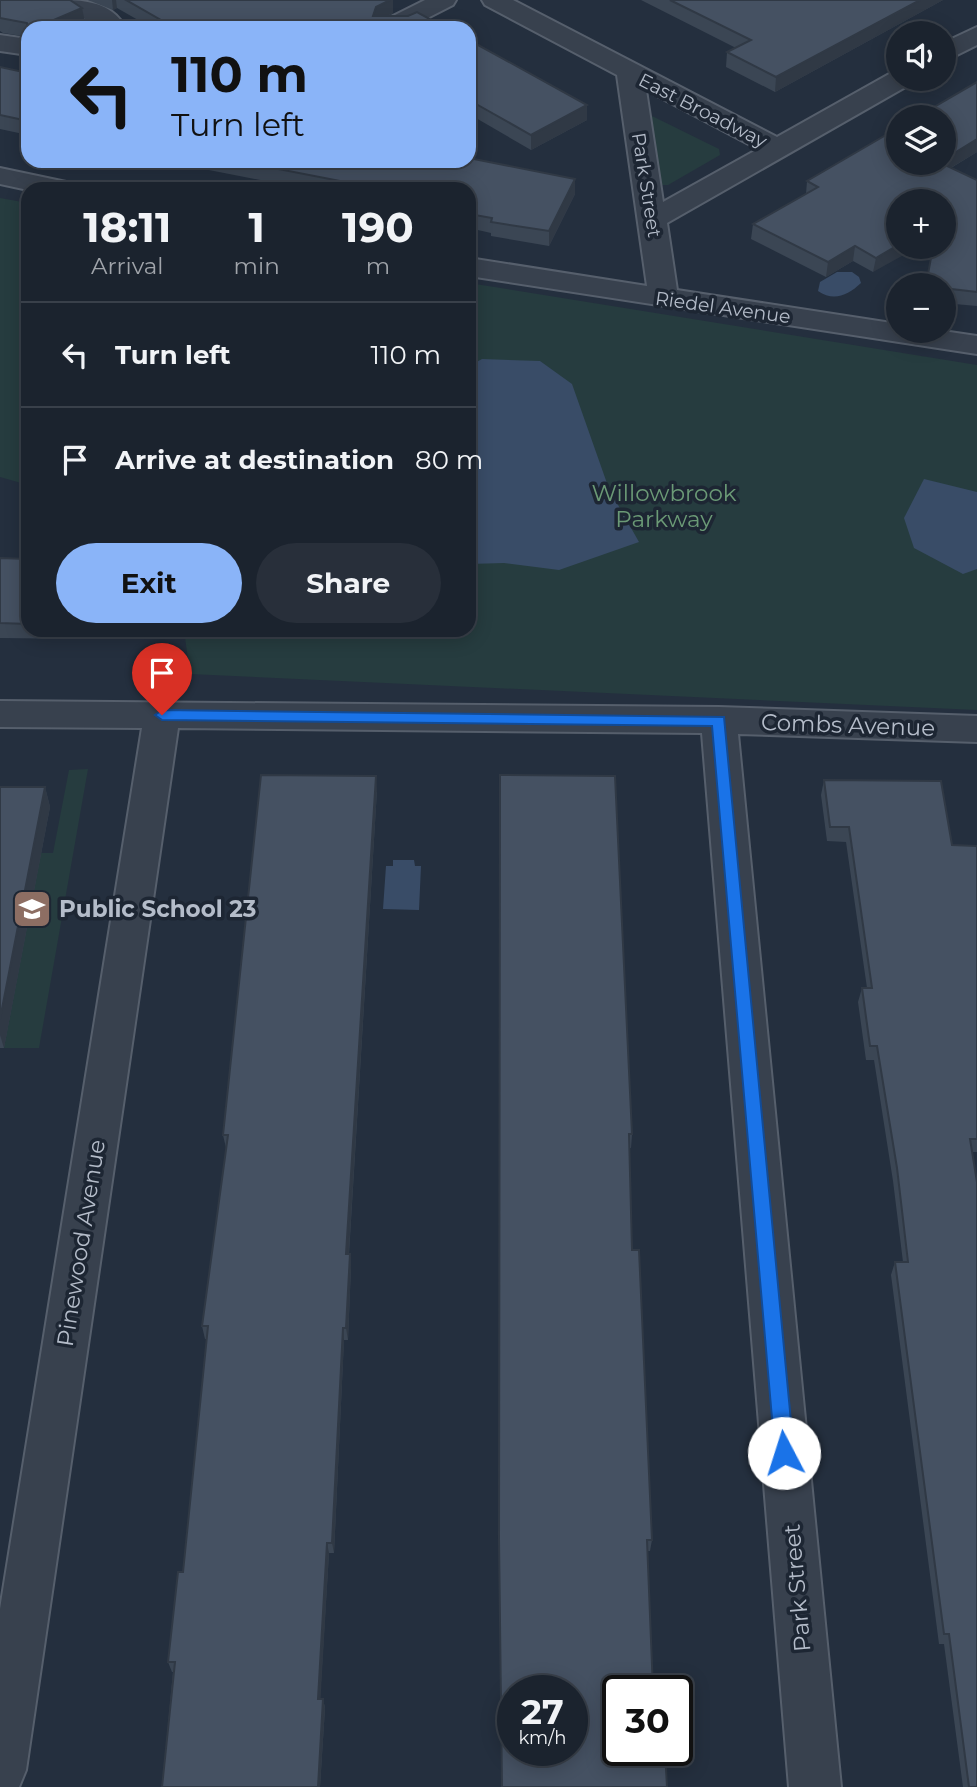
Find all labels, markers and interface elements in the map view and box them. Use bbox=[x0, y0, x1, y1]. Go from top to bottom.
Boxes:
map controls bbox=[886, 21, 956, 343]
button: sound bbox=[886, 21, 956, 91]
text: 110 m bbox=[171, 45, 308, 104]
icon: left bbox=[56, 49, 147, 140]
street label: East Broadway bbox=[635, 68, 771, 153]
text: Turn left bbox=[171, 105, 305, 144]
button: layers bbox=[886, 105, 956, 175]
street label: Park Street bbox=[627, 131, 666, 239]
button: + bbox=[886, 189, 956, 259]
text: 18:11 bbox=[83, 201, 171, 253]
text: 1 bbox=[248, 201, 265, 253]
text: 190 bbox=[342, 201, 414, 253]
text: Arrival bbox=[91, 252, 164, 280]
text: min bbox=[234, 252, 280, 280]
text: m bbox=[366, 252, 390, 280]
button: − bbox=[886, 273, 956, 343]
street label: Riedel Avenue bbox=[654, 287, 792, 328]
icon: left bbox=[56, 336, 94, 374]
text: Turn left bbox=[115, 339, 231, 371]
text: 110 m bbox=[371, 339, 441, 371]
icon: arrive bbox=[56, 441, 94, 479]
text: Arrive at destination bbox=[115, 444, 394, 476]
text: 80 m bbox=[415, 444, 483, 476]
park label: Willowbrook Parkway bbox=[591, 479, 737, 533]
button: Exit bbox=[56, 543, 242, 623]
button: Share bbox=[256, 543, 441, 623]
pin bbox=[132, 643, 192, 715]
icon: arrive bbox=[143, 654, 181, 692]
street label: Combs Avenue bbox=[760, 708, 936, 742]
school or university icon: Public School 23 bbox=[11, 888, 53, 930]
place label: Public School 23 bbox=[59, 895, 256, 923]
street label: Pinewood Avenue bbox=[51, 1138, 111, 1348]
position arrow bbox=[747, 1416, 821, 1490]
street label: Park Street bbox=[777, 1523, 817, 1653]
speed limit sign: 30 bbox=[602, 1675, 693, 1766]
text: 27 bbox=[521, 1690, 564, 1733]
text: km/h bbox=[518, 1727, 567, 1749]

